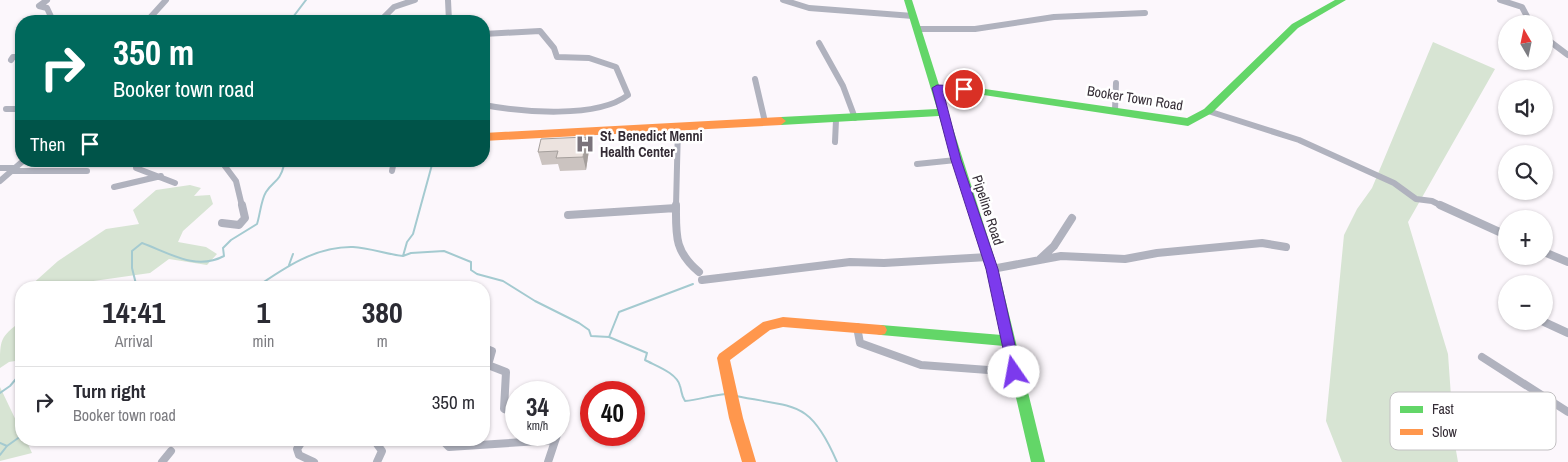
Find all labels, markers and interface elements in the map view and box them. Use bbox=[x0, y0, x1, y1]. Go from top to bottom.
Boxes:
north arrow bbox=[1498, 15, 1552, 70]
map controls bbox=[1498, 15, 1553, 330]
text: 350 m bbox=[113, 29, 194, 76]
icon: right bbox=[30, 35, 95, 100]
pin bbox=[943, 68, 985, 110]
text: Booker town road bbox=[113, 74, 254, 104]
icon: arrive bbox=[950, 75, 978, 103]
button: sound bbox=[1498, 80, 1553, 135]
street label: Booker Town Road bbox=[1086, 82, 1184, 114]
place label: St. Benedict Menni Health Center bbox=[600, 127, 703, 161]
icon: arrive bbox=[76, 130, 104, 158]
text: Then bbox=[30, 131, 66, 157]
hospital icon: St. Benedict Menni Health Center bbox=[574, 133, 596, 155]
button: search bbox=[1498, 145, 1553, 200]
street label: Pipeline Road bbox=[968, 173, 1008, 247]
button: + bbox=[1498, 210, 1553, 265]
button: − bbox=[1498, 275, 1553, 330]
text: 14:41 bbox=[102, 292, 165, 332]
text: 1 bbox=[257, 292, 270, 332]
text: 380 bbox=[362, 292, 403, 332]
text: Arrival bbox=[115, 330, 153, 352]
text: min bbox=[252, 330, 274, 352]
text: m bbox=[377, 330, 388, 352]
position arrow bbox=[987, 345, 1039, 397]
text: Turn right bbox=[73, 378, 145, 404]
speed limit sign: 40 bbox=[580, 381, 645, 446]
icon: right bbox=[30, 388, 58, 416]
text: 350 m bbox=[432, 389, 475, 415]
text: 34 bbox=[526, 390, 549, 424]
legend bbox=[1390, 392, 1556, 450]
text: Fast bbox=[1432, 400, 1454, 418]
text: Booker town road bbox=[73, 404, 176, 426]
text: km/h bbox=[527, 418, 548, 434]
text: Slow bbox=[1432, 423, 1458, 441]

